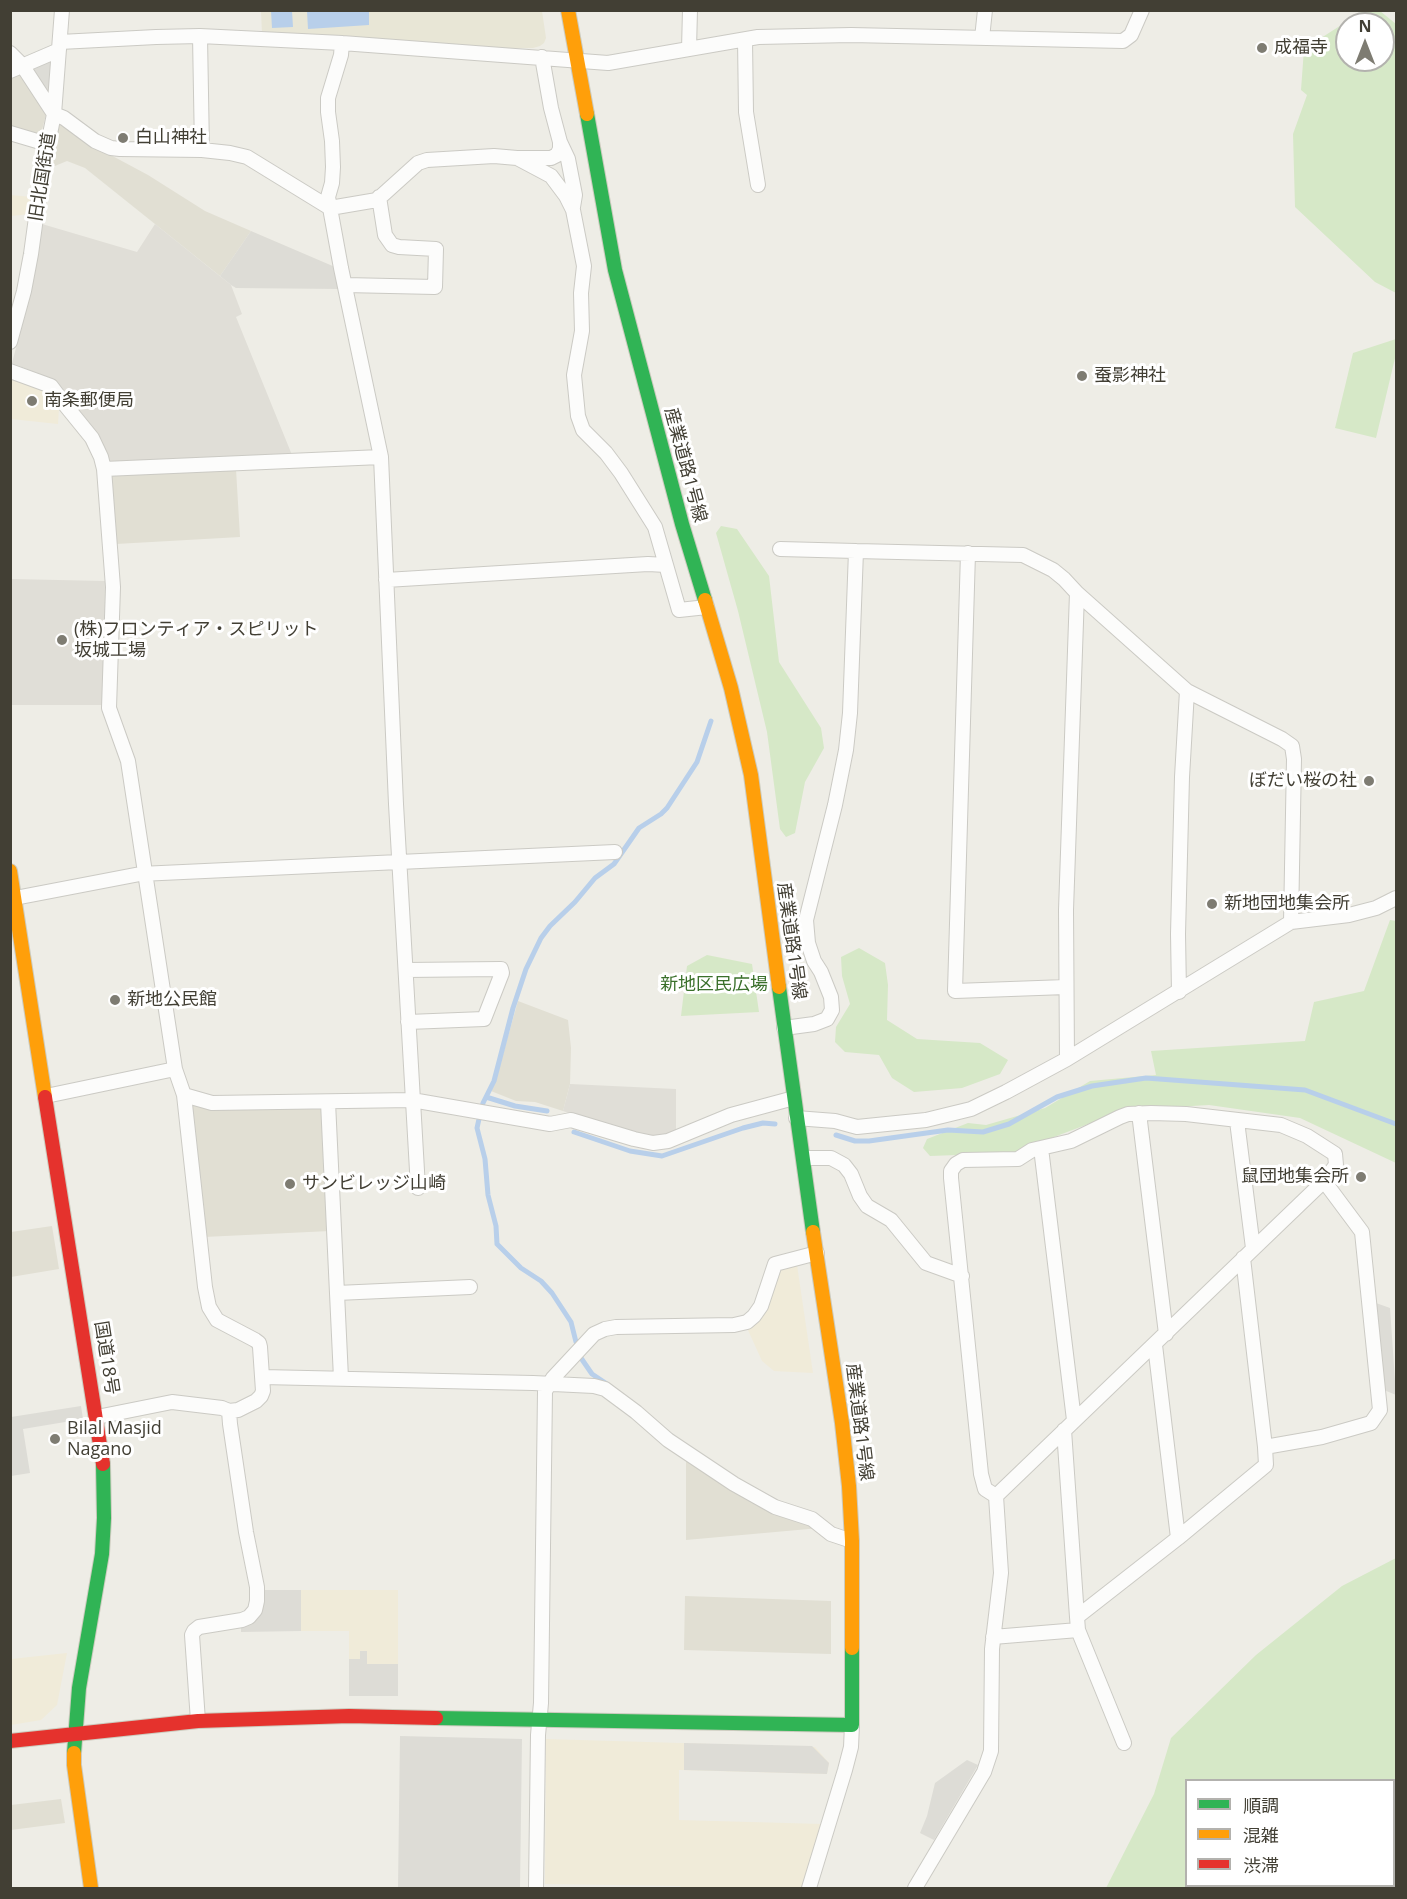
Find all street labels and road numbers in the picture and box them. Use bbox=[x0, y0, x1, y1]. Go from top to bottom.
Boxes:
street label: 旧北国街道 bbox=[25, 131, 61, 223]
street label: 産業道路1号線 bbox=[659, 405, 711, 525]
street label: 産業道路1号線 bbox=[772, 881, 810, 1001]
street label: 国道18号 bbox=[89, 1319, 123, 1397]
street label: 産業道路1号線 bbox=[841, 1362, 877, 1482]

